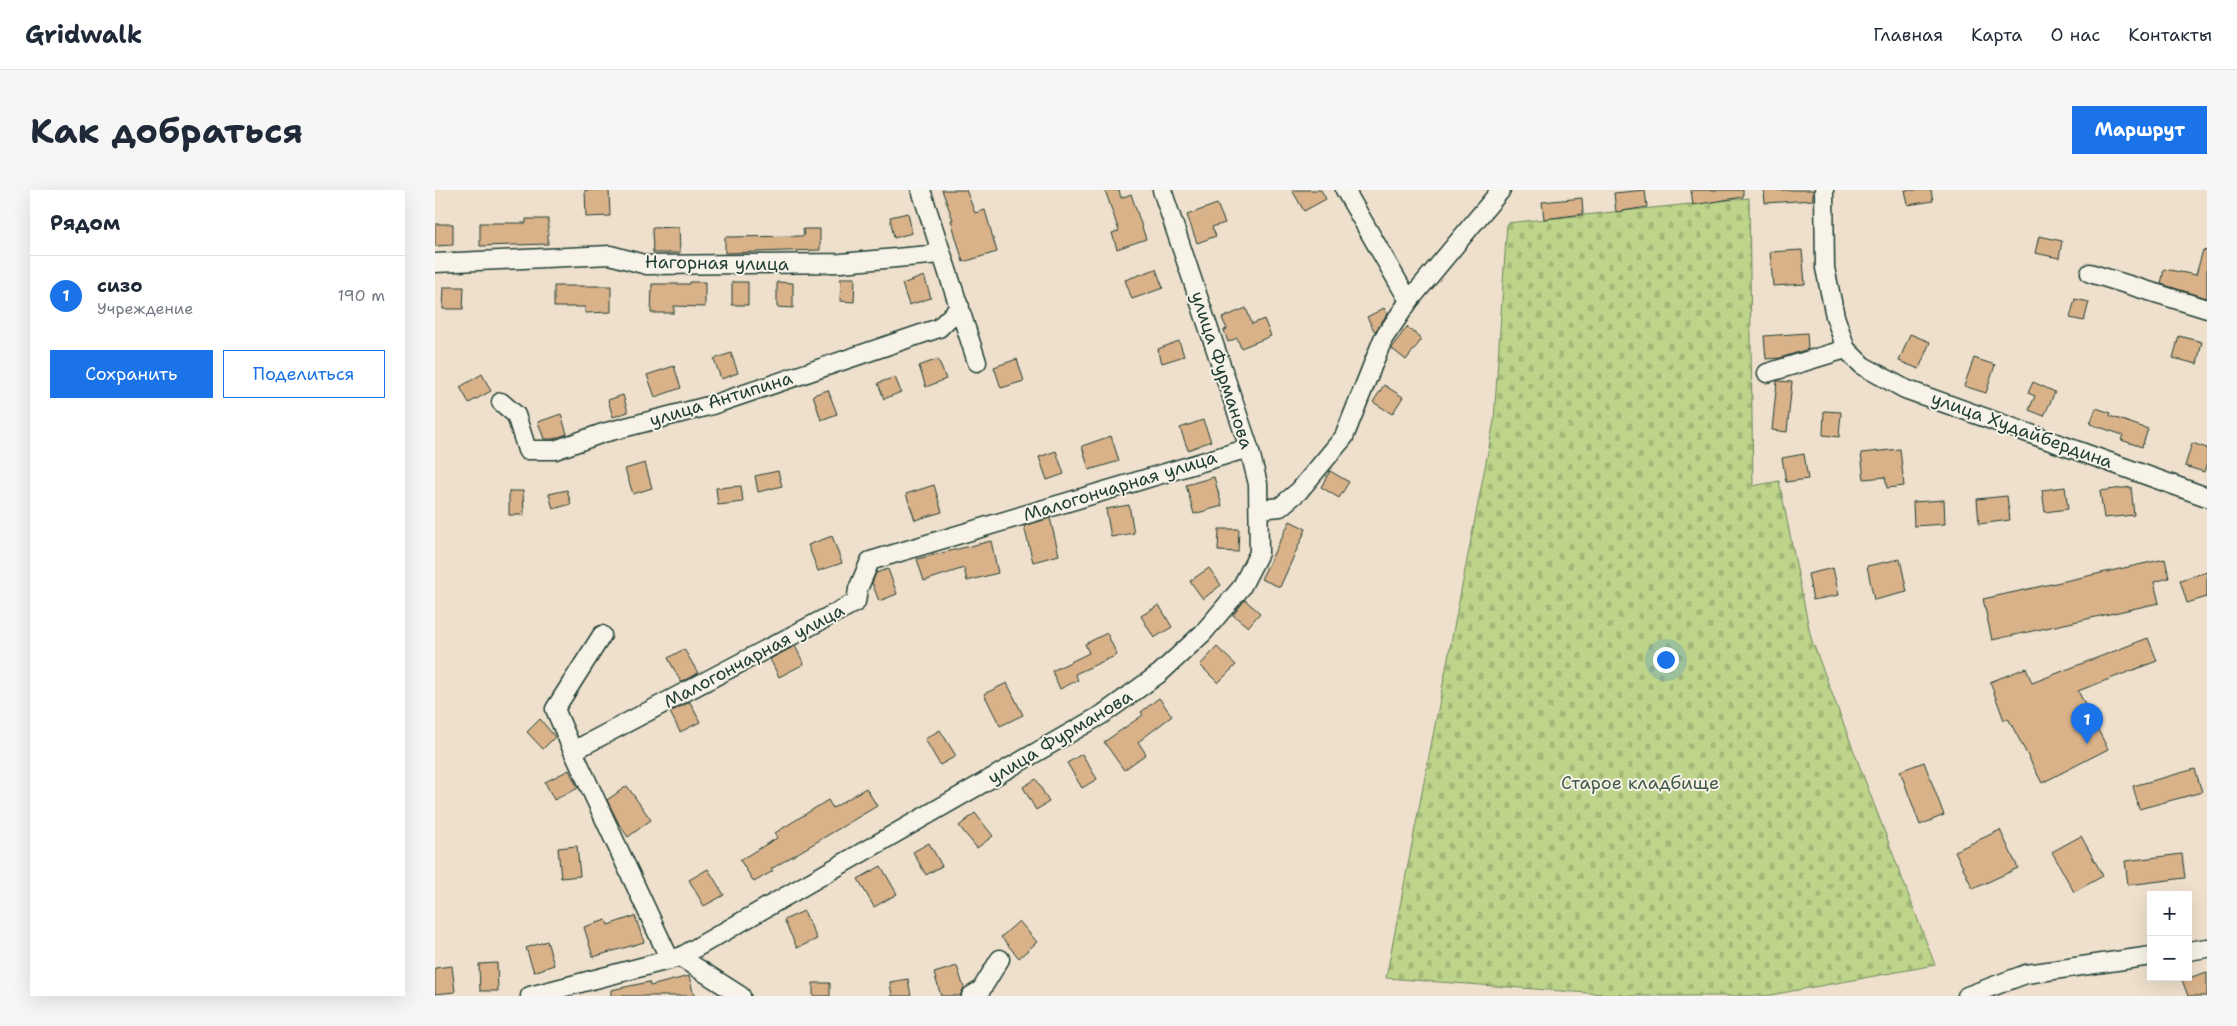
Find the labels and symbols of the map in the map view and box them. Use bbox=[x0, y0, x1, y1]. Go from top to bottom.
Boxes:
street label: Нагорная улица bbox=[645, 250, 789, 276]
street label: улица Фурманова bbox=[1185, 288, 1259, 452]
street label: улица Антипина bbox=[647, 366, 795, 432]
street label: улица Худайбердина bbox=[1928, 386, 2116, 474]
street label: Малогончарная улица bbox=[1020, 445, 1220, 527]
street label: Малогончарная улица bbox=[660, 598, 848, 714]
your location bbox=[1653, 647, 1679, 673]
street label: улица Фурманова bbox=[983, 684, 1137, 790]
pin: 1 bbox=[2071, 703, 2103, 744]
park label: Старое кладбище bbox=[1561, 771, 1719, 795]

